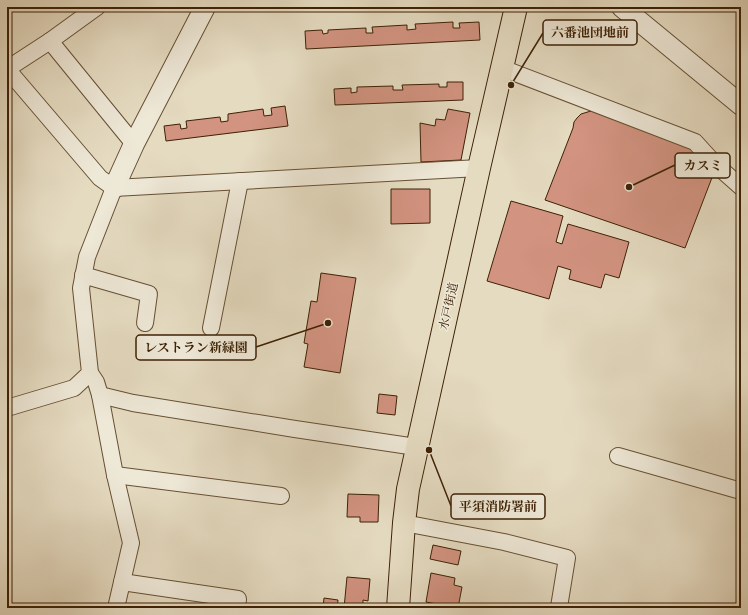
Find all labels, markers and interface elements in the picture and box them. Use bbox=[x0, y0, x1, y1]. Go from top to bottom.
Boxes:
callout: 六番池団地前 bbox=[543, 20, 637, 45]
text: 六番池団地前 bbox=[551, 24, 629, 40]
callout: カスミ bbox=[675, 153, 730, 178]
text: カスミ bbox=[683, 157, 723, 173]
street label: 水戸街道 bbox=[435, 281, 461, 331]
callout: レストラン新緑園 bbox=[136, 335, 256, 360]
text: レストラン新緑園 bbox=[144, 339, 248, 355]
callout: 平須消防署前 bbox=[451, 494, 545, 519]
text: 平須消防署前 bbox=[459, 498, 537, 514]

